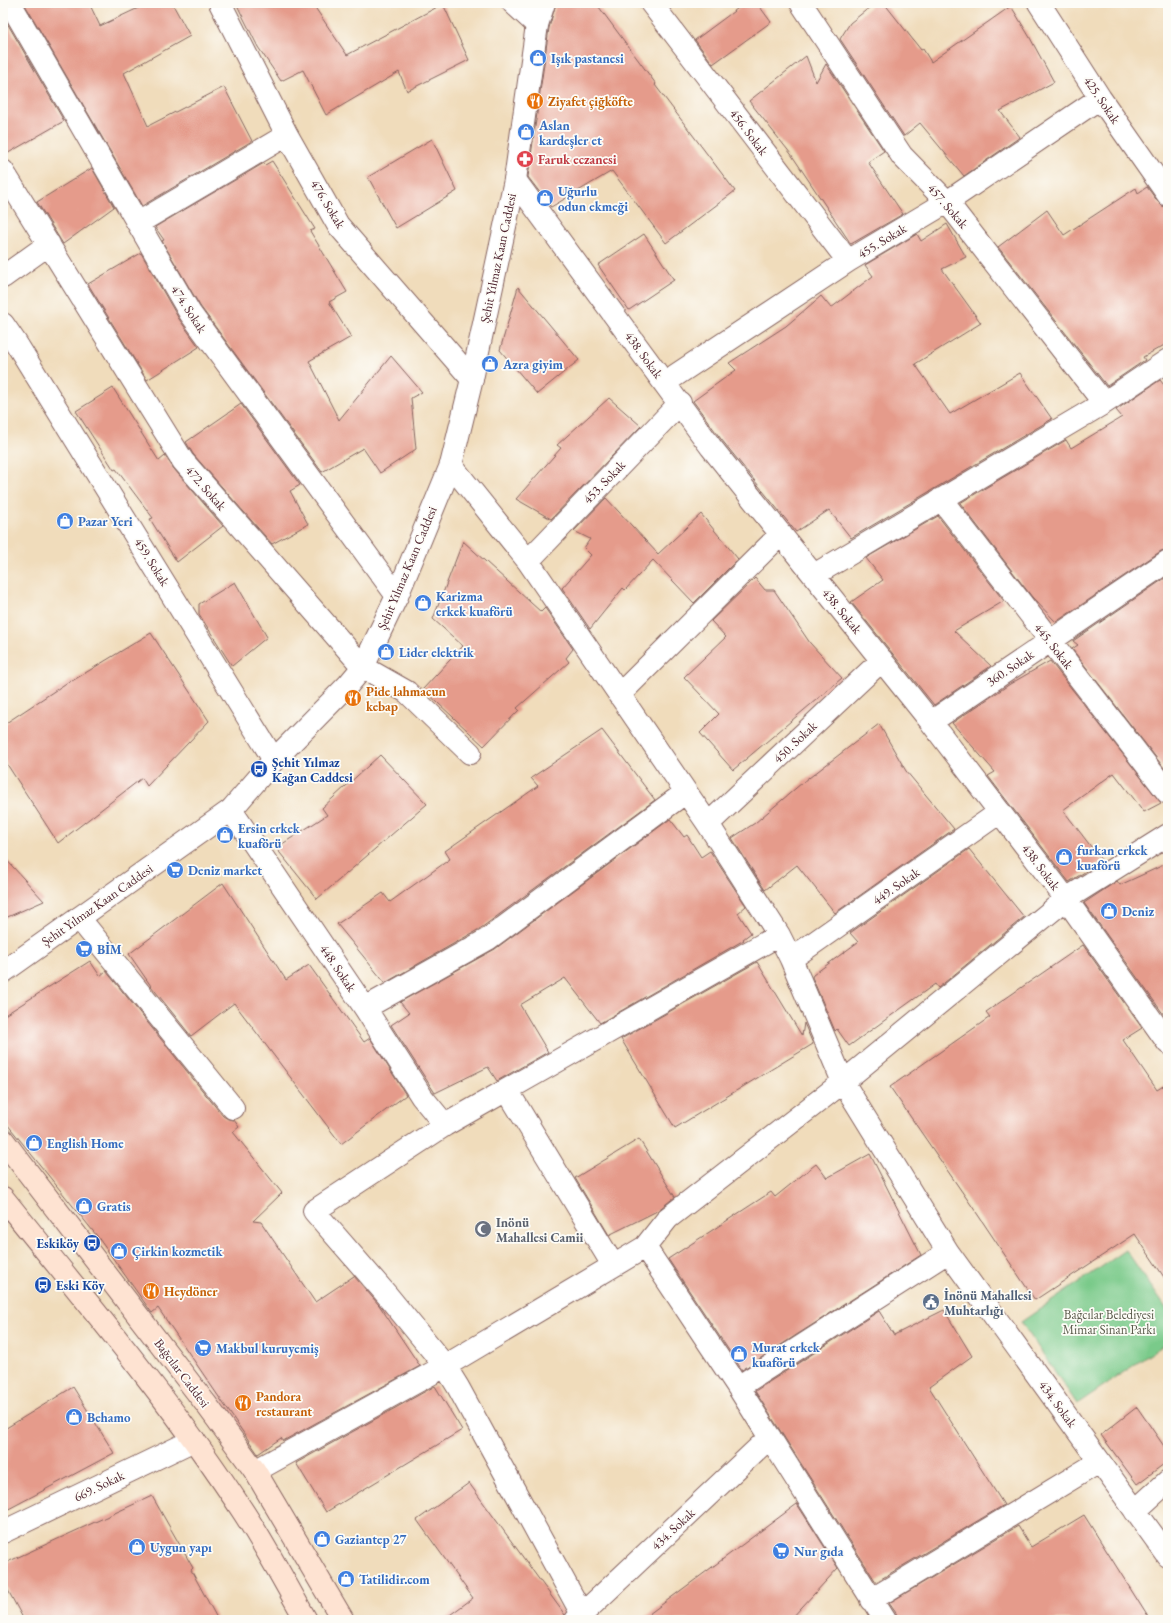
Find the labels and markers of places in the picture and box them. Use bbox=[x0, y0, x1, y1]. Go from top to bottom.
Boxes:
shop icon: Işık pastanesi bbox=[528, 48, 548, 68]
place label: Işık pastanesi bbox=[551, 50, 624, 67]
restaurant icon: Ziyafet çiğköfte bbox=[525, 91, 545, 111]
place label: Ziyafet çiğköfte bbox=[548, 93, 634, 110]
place label: Aslan kardeşler et bbox=[538, 117, 602, 149]
shop icon: Aslan kardeşler et bbox=[516, 122, 536, 142]
pharmacy icon: Faruk eczanesi bbox=[515, 149, 535, 169]
place label: Faruk eczanesi bbox=[538, 151, 617, 168]
place label: Uğurlu odun ekmeği bbox=[558, 183, 628, 215]
shop icon: Uğurlu odun ekmeği bbox=[535, 188, 555, 208]
shop icon: Azra giyim bbox=[480, 354, 500, 374]
place label: Azra giyim bbox=[502, 356, 564, 373]
shop icon: Pazar Yeri bbox=[55, 511, 75, 531]
place label: Pazar Yeri bbox=[78, 513, 133, 530]
place label: Karizma erkek kuaförü bbox=[436, 588, 513, 620]
shop icon: Karizma erkek kuaförü bbox=[413, 593, 433, 613]
shop icon: Lider elektrik bbox=[376, 642, 396, 662]
place label: Lider elektrik bbox=[399, 644, 475, 661]
place label: Pide lahmacun kebap bbox=[366, 683, 447, 715]
restaurant icon: Pide lahmacun kebap bbox=[343, 688, 363, 708]
place label: Şehit Yılmaz Kağan Caddesi bbox=[272, 754, 353, 786]
bus stop icon: Şehit Yılmaz Kağan Caddesi bbox=[249, 759, 269, 779]
place label: Ersin erkek kuaförü bbox=[238, 820, 301, 852]
shop icon: Ersin erkek kuaförü bbox=[215, 825, 235, 845]
place label: furkan erkek kuaförü bbox=[1077, 842, 1149, 874]
shop icon: furkan erkek kuaförü bbox=[1054, 847, 1074, 867]
supermarket icon: Deniz market bbox=[165, 860, 185, 880]
place label: Deniz market bbox=[188, 862, 262, 879]
shop icon: Deniz bbox=[1099, 901, 1119, 921]
place label: Deniz bbox=[1122, 903, 1155, 920]
supermarket icon: BİM bbox=[74, 939, 94, 959]
place label: BİM bbox=[97, 941, 122, 958]
shop icon: English Home bbox=[24, 1133, 44, 1153]
place label: English Home bbox=[47, 1135, 124, 1152]
shop icon: Gratis bbox=[74, 1196, 94, 1216]
place label: Gratis bbox=[97, 1198, 131, 1215]
place label: Inönü Mahallesi Camii bbox=[496, 1214, 584, 1246]
mosque icon: Inönü Mahallesi Camii bbox=[473, 1219, 493, 1239]
bus stop icon: Eskiköy bbox=[82, 1233, 102, 1253]
place label: Eskiköy bbox=[37, 1235, 80, 1252]
shop icon: Çirkin kozmetik bbox=[109, 1241, 129, 1261]
place label: Çirkin kozmetik bbox=[132, 1243, 223, 1260]
bus stop icon: Eski Köy bbox=[33, 1275, 53, 1295]
place label: Eski Köy bbox=[56, 1277, 105, 1294]
restaurant icon: Heydöner bbox=[141, 1281, 161, 1301]
place label: Heydöner bbox=[164, 1283, 218, 1300]
place label: İnönü Mahallesi Muhtarlığı bbox=[944, 1287, 1032, 1319]
public building icon: İnönü Mahallesi Muhtarlığı bbox=[921, 1292, 941, 1312]
supermarket icon: Makbul kuruyemiş bbox=[193, 1338, 213, 1358]
place label: Murat erkek kuaförü bbox=[752, 1339, 821, 1371]
place label: Makbul kuruyemiş bbox=[216, 1340, 319, 1357]
shop icon: Murat erkek kuaförü bbox=[729, 1344, 749, 1364]
place label: Pandora restaurant bbox=[256, 1388, 312, 1420]
restaurant icon: Pandora restaurant bbox=[233, 1393, 253, 1413]
shop icon: Behamo bbox=[64, 1407, 84, 1427]
place label: Behamo bbox=[87, 1409, 131, 1426]
shop icon: Gaziantep 27 bbox=[312, 1529, 332, 1549]
place label: Gaziantep 27 bbox=[335, 1531, 407, 1548]
shop icon: Uygun yapı bbox=[127, 1537, 147, 1557]
place label: Uygun yapı bbox=[150, 1539, 212, 1556]
supermarket icon: Nur gıda bbox=[771, 1541, 791, 1561]
place label: Nur gıda bbox=[794, 1543, 844, 1560]
shop icon: Tatilidir.com bbox=[336, 1569, 356, 1589]
place label: Tatilidir.com bbox=[359, 1571, 430, 1588]

